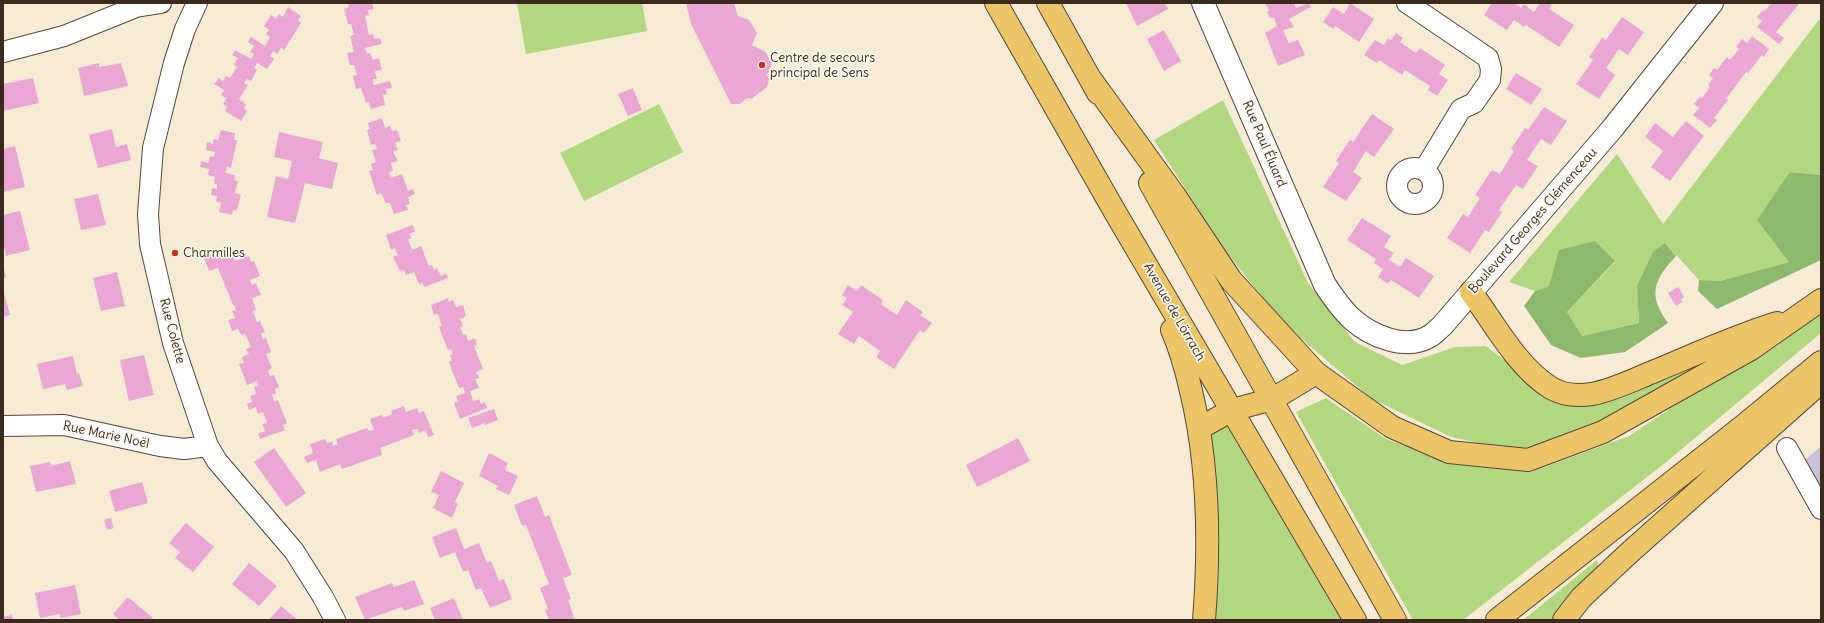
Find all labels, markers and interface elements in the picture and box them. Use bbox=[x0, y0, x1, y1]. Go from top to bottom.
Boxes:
place label: Centre de secours principal de Sens bbox=[770, 50, 875, 81]
marker: Centre de secours principal de Sens bbox=[757, 60, 767, 70]
street label: Rue Paul Éluard bbox=[1239, 98, 1289, 190]
street label: Boulevard Georges Clémenceau bbox=[1466, 145, 1600, 297]
place label: Charmilles bbox=[183, 245, 245, 261]
marker: Charmilles bbox=[170, 248, 180, 258]
street label: Avenue de Lörrach bbox=[1140, 260, 1208, 364]
street label: Rue Colette bbox=[156, 297, 188, 365]
street label: Rue Marie Noël bbox=[61, 418, 151, 452]

